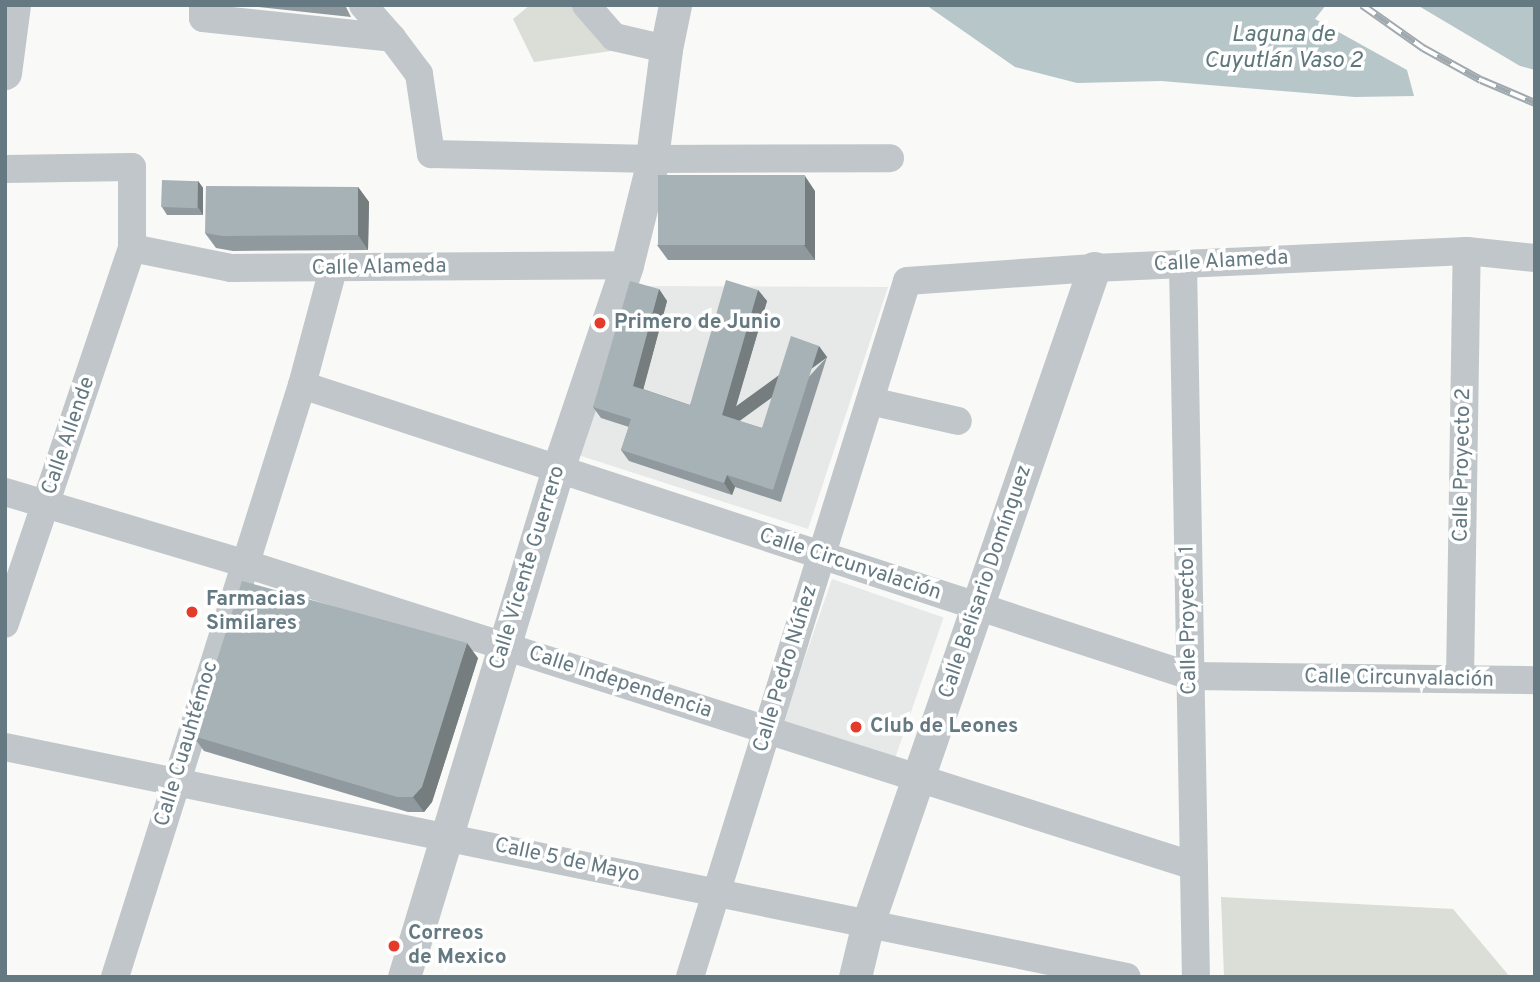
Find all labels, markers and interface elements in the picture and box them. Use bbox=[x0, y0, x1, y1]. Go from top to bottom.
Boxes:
water label: Laguna de Cuyutlán Vaso 2 bbox=[1203, 22, 1363, 76]
street label: Calle Alameda bbox=[1153, 246, 1289, 278]
street label: Calle Alameda bbox=[311, 254, 447, 282]
place label: Primero de Junio bbox=[614, 310, 781, 336]
marker: Primero de Junio bbox=[592, 315, 608, 331]
street label: Calle Allende bbox=[37, 373, 101, 499]
street label: Calle Proyecto 2 bbox=[1449, 388, 1477, 542]
street label: Calle Belisario Domínguez bbox=[934, 462, 1038, 702]
street label: Calle Vicente Guerrero bbox=[485, 463, 571, 673]
street label: Calle Circunvalación bbox=[756, 524, 944, 606]
street label: Calle Proyecto 1 bbox=[1175, 545, 1203, 695]
street label: Calle Pedro Núñez bbox=[749, 583, 823, 755]
place label: Farmacias Similares bbox=[206, 587, 306, 637]
marker: Farmacias Similares bbox=[184, 604, 200, 620]
street label: Calle Independencia bbox=[525, 641, 715, 725]
street label: Calle Cuauhtémoc bbox=[150, 658, 224, 830]
street label: Calle Circunvalación bbox=[1304, 665, 1494, 693]
place label: Club de Leones bbox=[870, 714, 1018, 740]
marker: Club de Leones bbox=[848, 719, 864, 735]
street label: Calle 5 de Mayo bbox=[492, 833, 642, 889]
place label: Correos de Mexico bbox=[408, 921, 507, 971]
marker: Correos de Mexico bbox=[386, 938, 402, 954]

